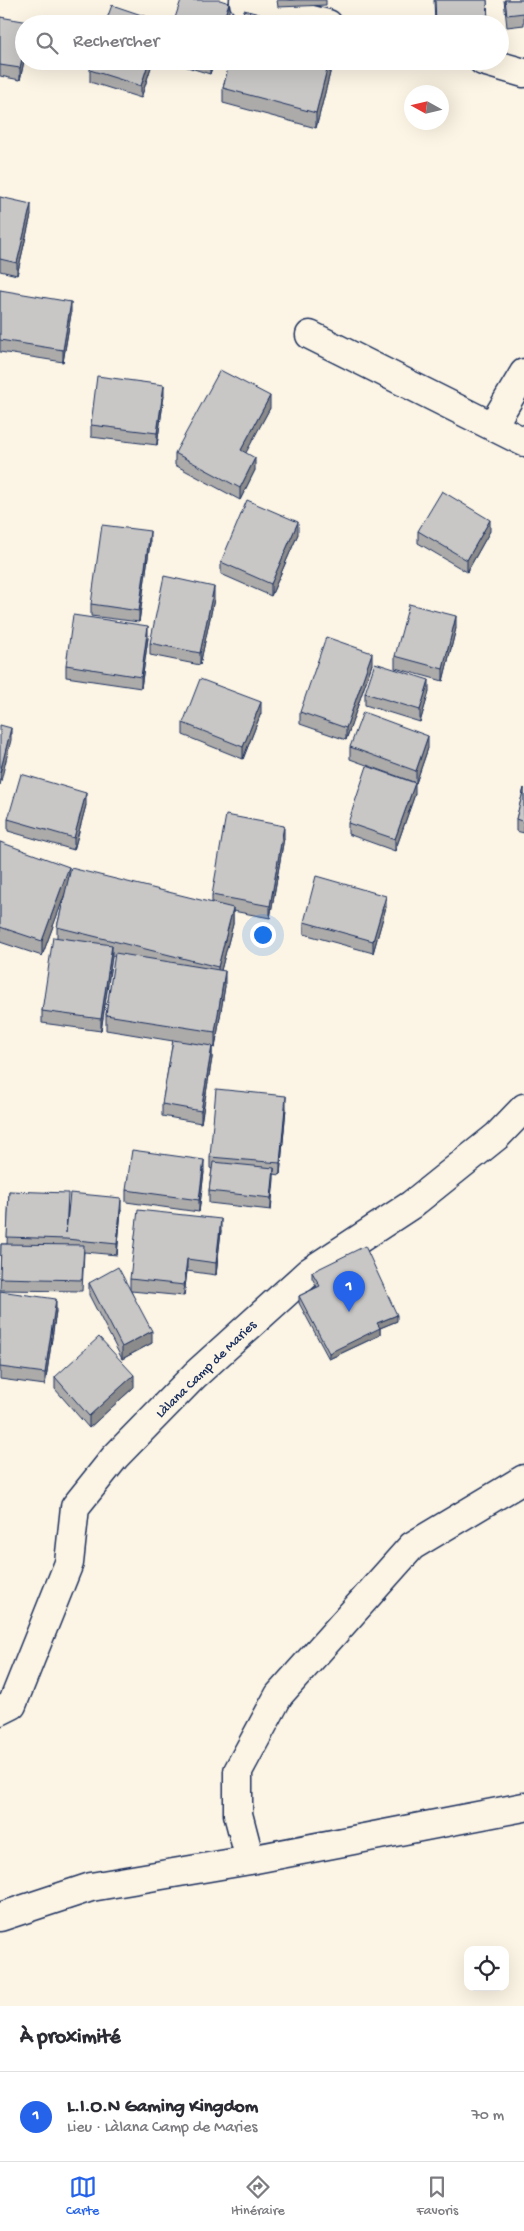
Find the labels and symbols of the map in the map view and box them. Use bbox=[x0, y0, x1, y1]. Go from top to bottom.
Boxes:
north arrow bbox=[404, 85, 449, 130]
your location bbox=[250, 922, 276, 948]
pin: 1 bbox=[333, 1271, 365, 1312]
street label: Làlana Camp de Maries bbox=[153, 1317, 261, 1422]

